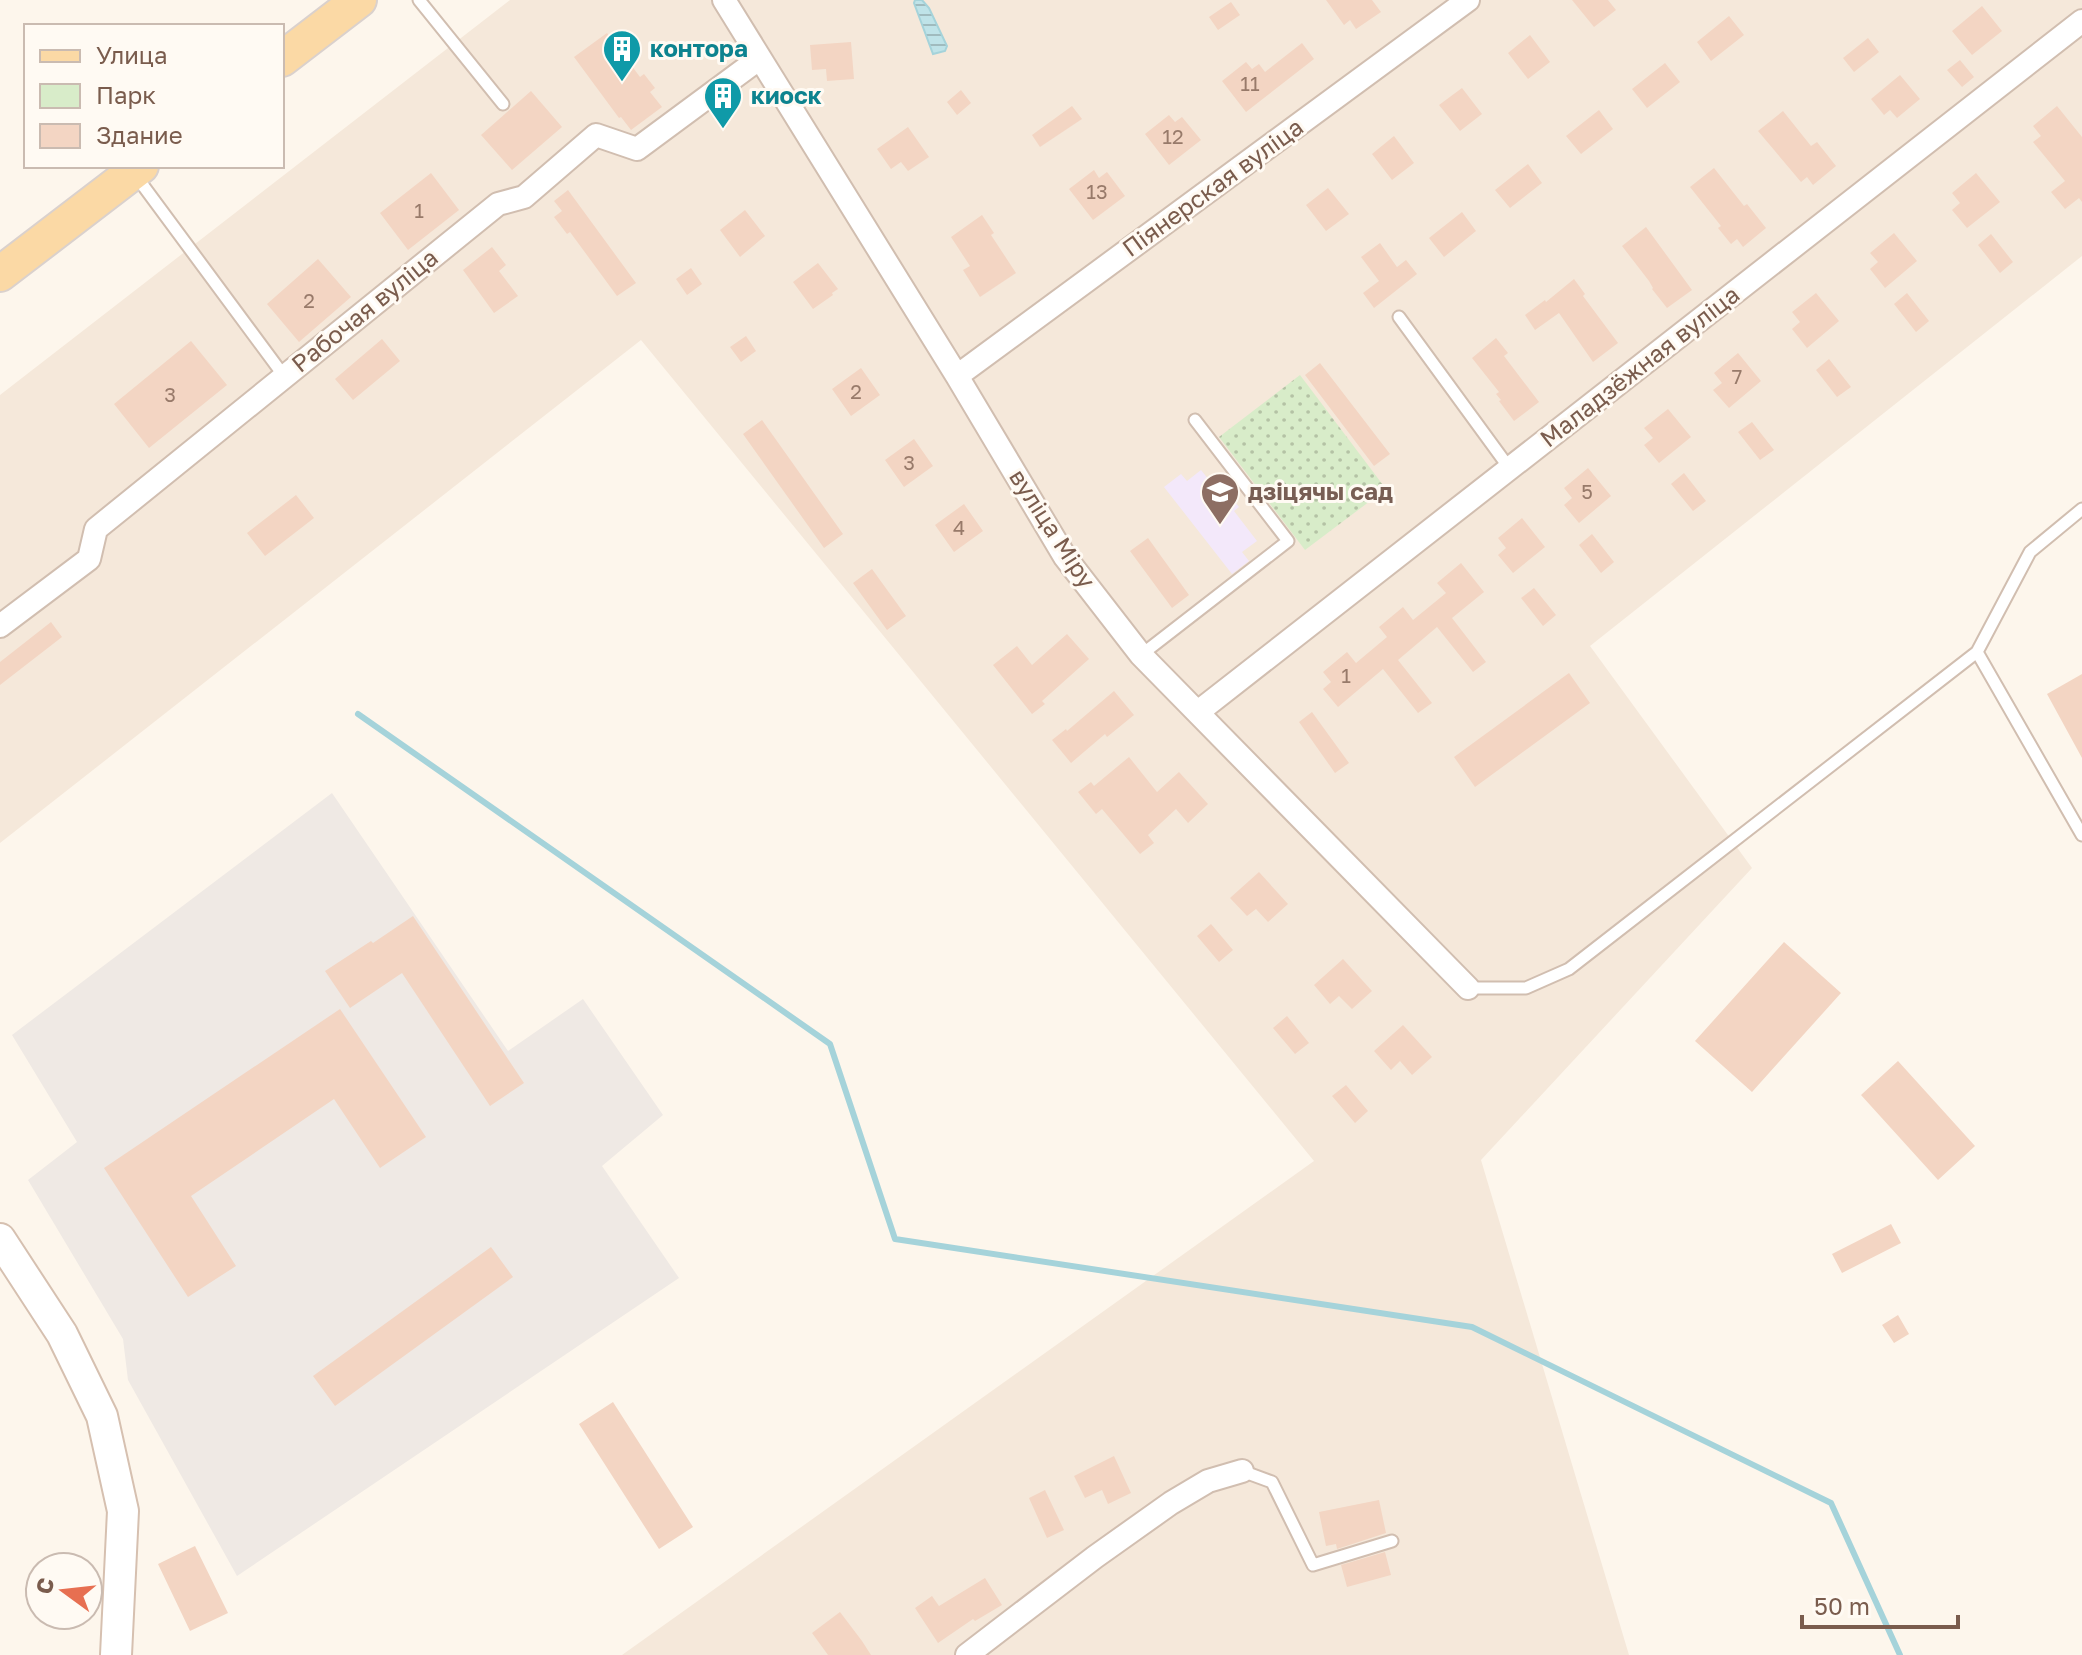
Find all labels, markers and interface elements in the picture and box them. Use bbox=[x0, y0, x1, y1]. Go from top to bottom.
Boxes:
legend bbox=[24, 24, 284, 168]
building icon: контора bbox=[601, 28, 643, 83]
place label: контора bbox=[650, 33, 748, 62]
text: Улица bbox=[96, 40, 168, 69]
house number: 11 bbox=[1240, 71, 1260, 95]
building icon: киоск bbox=[702, 75, 744, 130]
text: Парк bbox=[96, 80, 156, 109]
place label: киоск bbox=[751, 80, 822, 109]
street label: Піянерская вуліца bbox=[1116, 111, 1308, 262]
text: Здание bbox=[96, 120, 183, 149]
house number: 12 bbox=[1162, 124, 1184, 148]
house number: 13 bbox=[1086, 179, 1108, 203]
house number: 1 bbox=[414, 198, 424, 222]
street label: Рабочая вуліца bbox=[285, 242, 443, 378]
street label: Маладзёжная вуліца bbox=[1534, 279, 1744, 453]
house number: 2 bbox=[303, 288, 315, 312]
house number: 7 bbox=[1732, 364, 1742, 388]
house number: 2 bbox=[850, 379, 862, 403]
house number: 3 bbox=[164, 382, 176, 406]
house number: 3 bbox=[903, 450, 915, 474]
street label: вуліца Міру bbox=[1004, 463, 1102, 593]
school or university icon: дзіцячы сад bbox=[1199, 471, 1241, 526]
place label: дзіцячы сад bbox=[1248, 476, 1393, 505]
house number: 5 bbox=[1581, 479, 1593, 503]
house number: 4 bbox=[953, 515, 965, 539]
house number: 1 bbox=[1341, 663, 1351, 687]
north arrow bbox=[24, 1551, 104, 1631]
text: С bbox=[29, 1575, 59, 1597]
scale bar bbox=[1802, 1579, 1958, 1629]
text: 50 m bbox=[1814, 1591, 1870, 1620]

